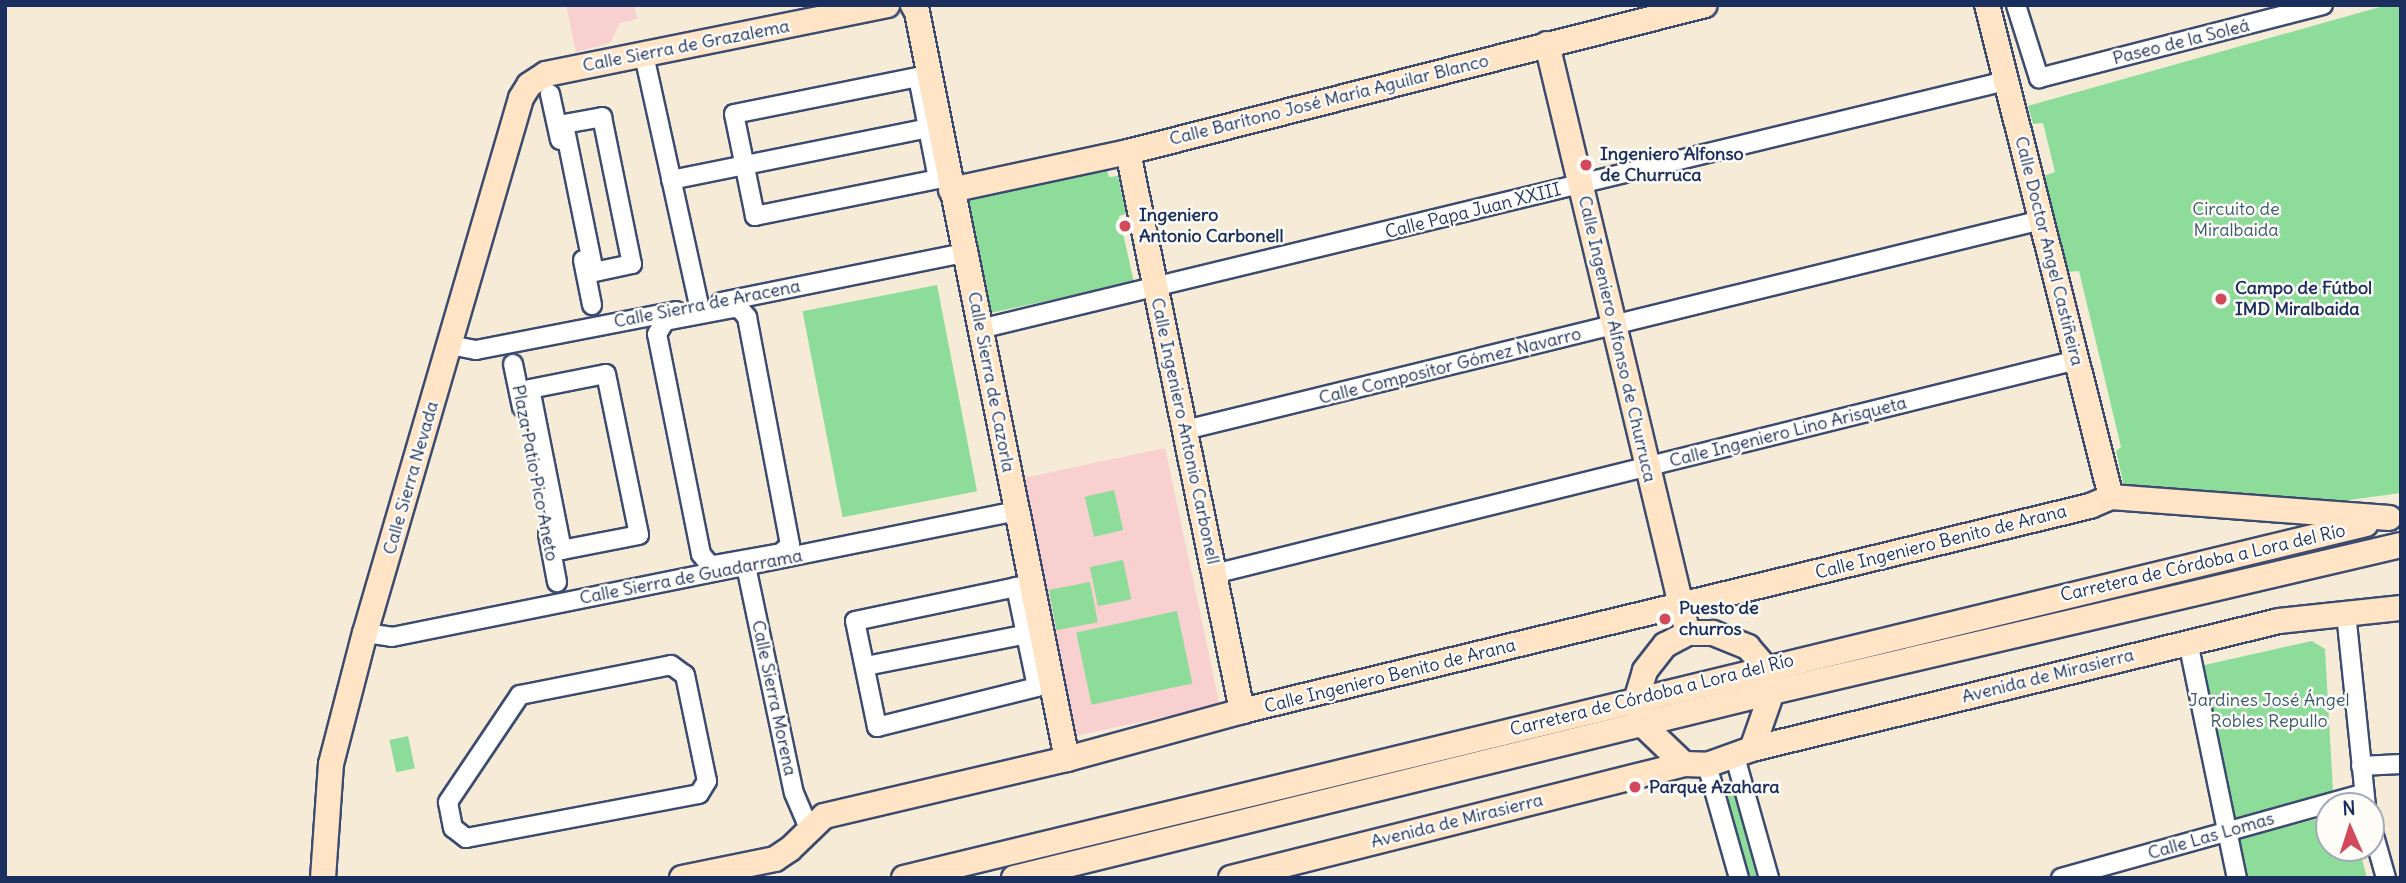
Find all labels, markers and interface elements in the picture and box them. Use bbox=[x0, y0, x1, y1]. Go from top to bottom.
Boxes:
street label: Calle Sierra de Grazalema bbox=[581, 15, 791, 77]
street label: Paseo de la Soleá bbox=[2110, 15, 2252, 69]
street label: Calle Barítono José María Aguilar Blanco bbox=[1167, 50, 1491, 150]
street label: Calle Doctor Angel Castiñeira bbox=[2010, 134, 2088, 368]
place label: Ingeniero Alfonso de Churruca bbox=[1600, 144, 1744, 186]
marker: Ingeniero Alfonso de Churruca bbox=[1578, 157, 1594, 173]
street label: Calle Papa Juan XXIII bbox=[1383, 179, 1563, 243]
street label: Calle Ingeniero Alfonso de Churruca bbox=[1573, 194, 1661, 484]
park label: Circuito de Miralbaida bbox=[2192, 199, 2280, 242]
place label: Ingeniero Antonio Carbonell bbox=[1139, 205, 1283, 248]
marker: Ingeniero Antonio Carbonell bbox=[1117, 218, 1133, 234]
street label: Calle Sierra de Aracena bbox=[612, 275, 802, 333]
place label: Campo de Fútbol IMD Miralbaida bbox=[2235, 278, 2372, 320]
street label: Calle Sierra de Cazorla bbox=[963, 290, 1019, 474]
marker: Campo de Fútbol IMD Miralbaida bbox=[2213, 291, 2229, 307]
street label: Calle Ingeniero Antonio Carbonell bbox=[1146, 296, 1224, 566]
street label: Calle Compositor Gómez Navarro bbox=[1317, 323, 1583, 409]
street label: Plaza Patio Pico Aneto bbox=[507, 383, 563, 563]
street label: Calle Ingeniero Lino Arisqueta bbox=[1667, 392, 1909, 472]
street label: Calle Sierra Nevada bbox=[379, 399, 443, 557]
street label: Calle Ingeniero Benito de Arana bbox=[1813, 500, 2069, 584]
street label: Carretera de Córdoba a Lora del Río bbox=[2058, 520, 2348, 606]
street label: Calle Sierra de Guadarrama bbox=[578, 545, 804, 609]
place label: Puesto de churros bbox=[1679, 598, 1759, 640]
marker: Puesto de churros bbox=[1657, 611, 1673, 627]
street label: Calle Sierra Morena bbox=[747, 618, 801, 778]
street label: Calle Ingeniero Benito de Arana bbox=[1262, 634, 1518, 718]
street label: Avenida de Mirasierra bbox=[1960, 644, 2136, 708]
street label: Carretera de Córdoba a Lora del Río bbox=[1508, 649, 1796, 741]
park label: Jardines José Ángel Robles Repullo bbox=[2189, 690, 2349, 732]
place label: Parque Azahara bbox=[1649, 776, 1780, 798]
marker: Parque Azahara bbox=[1627, 779, 1643, 795]
street label: Avenida de Mirasierra bbox=[1369, 789, 1545, 853]
north arrow bbox=[2315, 792, 2385, 862]
text: N bbox=[2342, 796, 2356, 820]
street label: Calle Las Lomas bbox=[2145, 808, 2277, 864]

